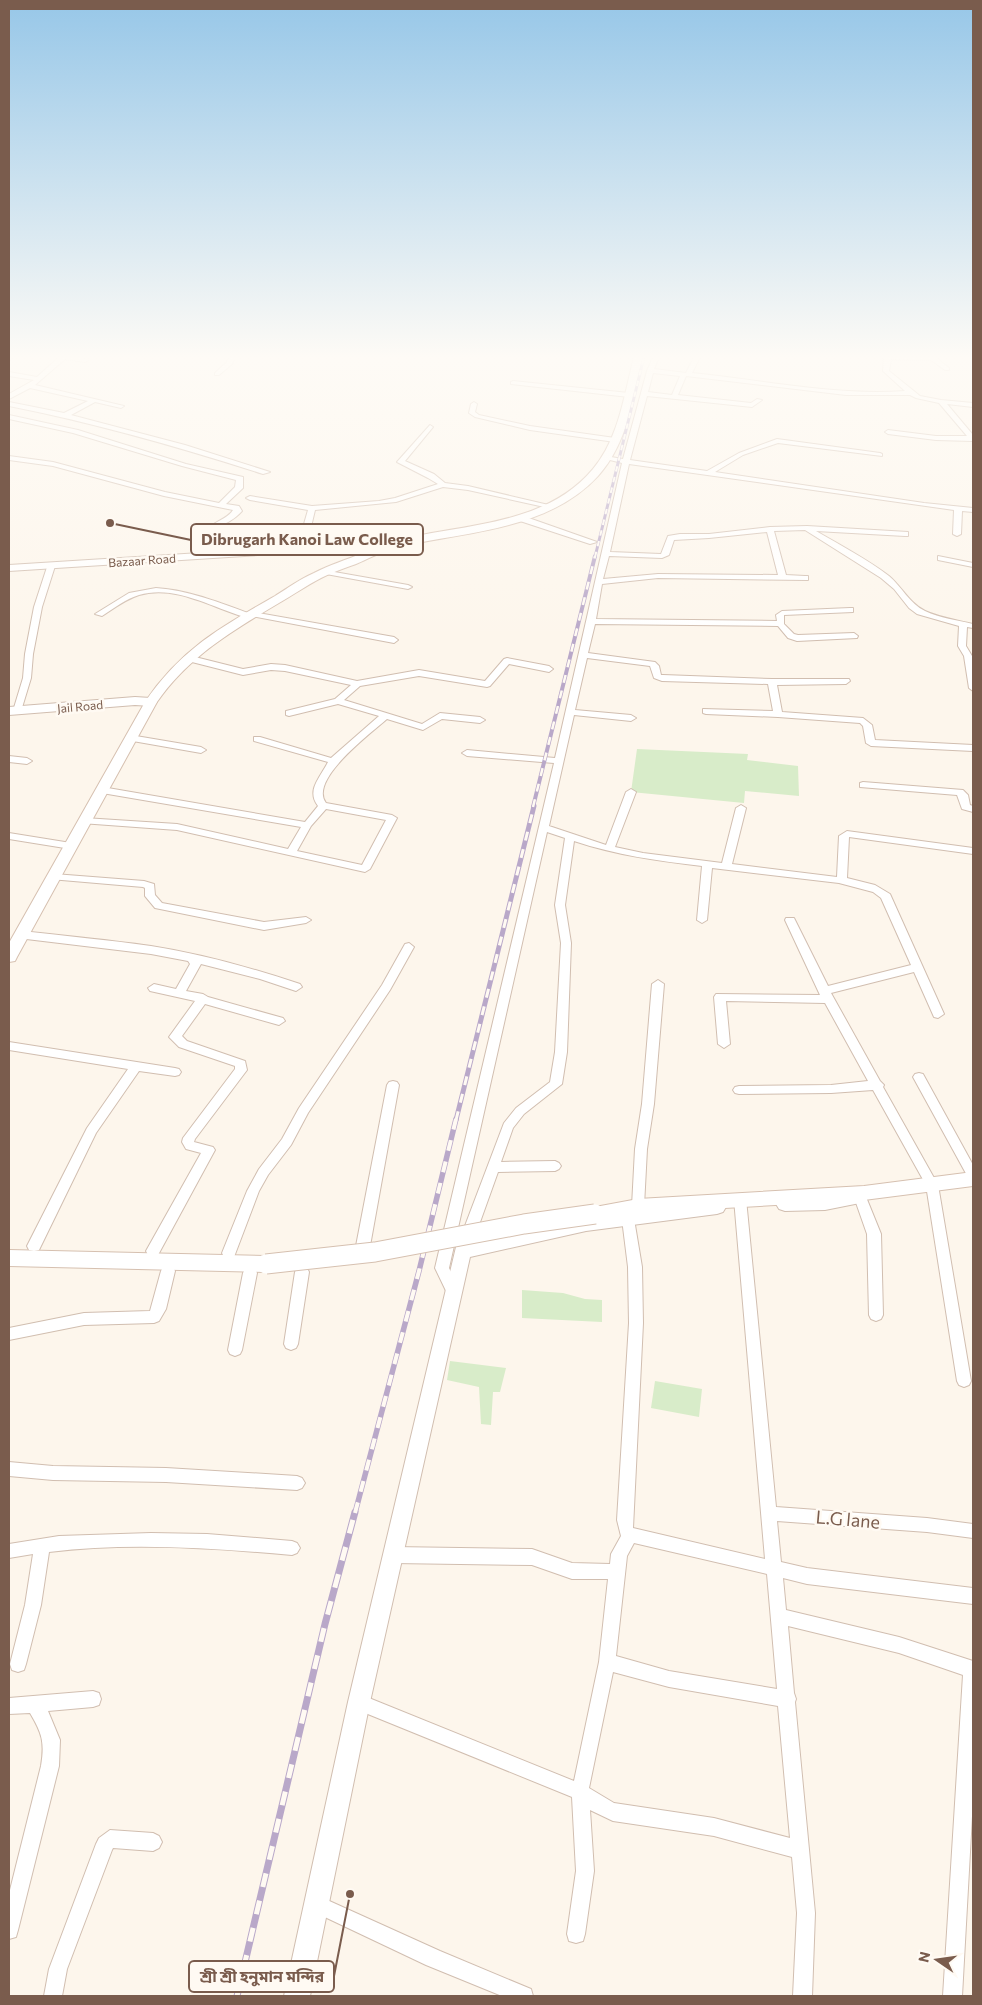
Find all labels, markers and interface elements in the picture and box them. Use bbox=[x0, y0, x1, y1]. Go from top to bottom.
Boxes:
callout: Dibrugarh Kanoi Law College bbox=[191, 524, 423, 555]
text: Dibrugarh Kanoi Law College bbox=[201, 529, 413, 548]
street label: Bazaar Road bbox=[108, 551, 176, 569]
street label: Jail Road bbox=[56, 697, 104, 716]
street label: L.G lane bbox=[815, 1505, 881, 1533]
north arrow bbox=[912, 1935, 962, 1985]
text: N bbox=[914, 1950, 933, 1964]
callout: শ্রী শ্রী হনুমান মন্দির bbox=[189, 1961, 334, 1992]
text: শ্রী শ্রী হনুমান মন্দির bbox=[199, 1966, 325, 1987]

